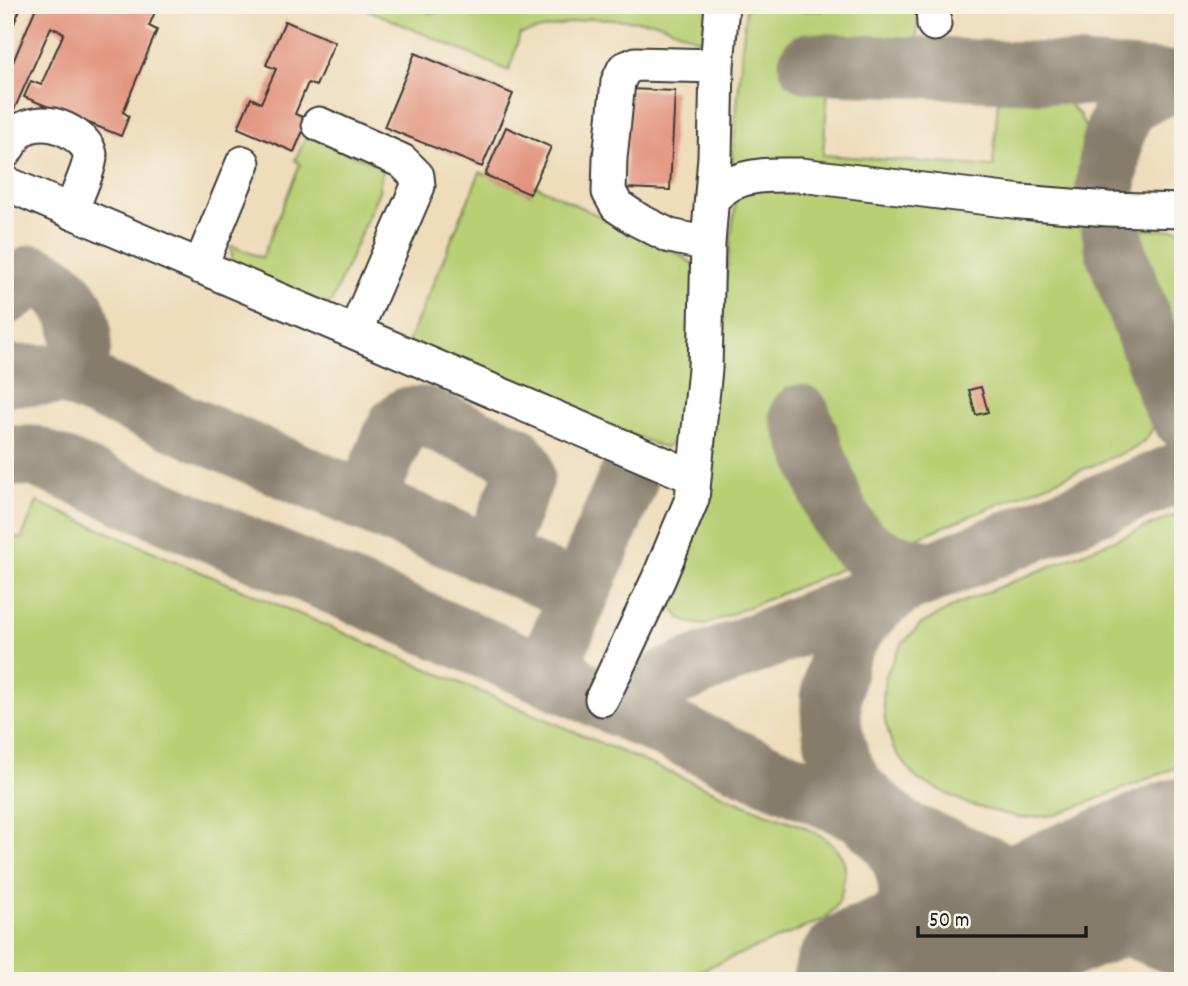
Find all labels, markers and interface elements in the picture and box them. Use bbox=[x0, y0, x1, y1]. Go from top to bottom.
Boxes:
scale bar bbox=[918, 895, 1086, 939]
text: 50 m bbox=[929, 907, 969, 937]

